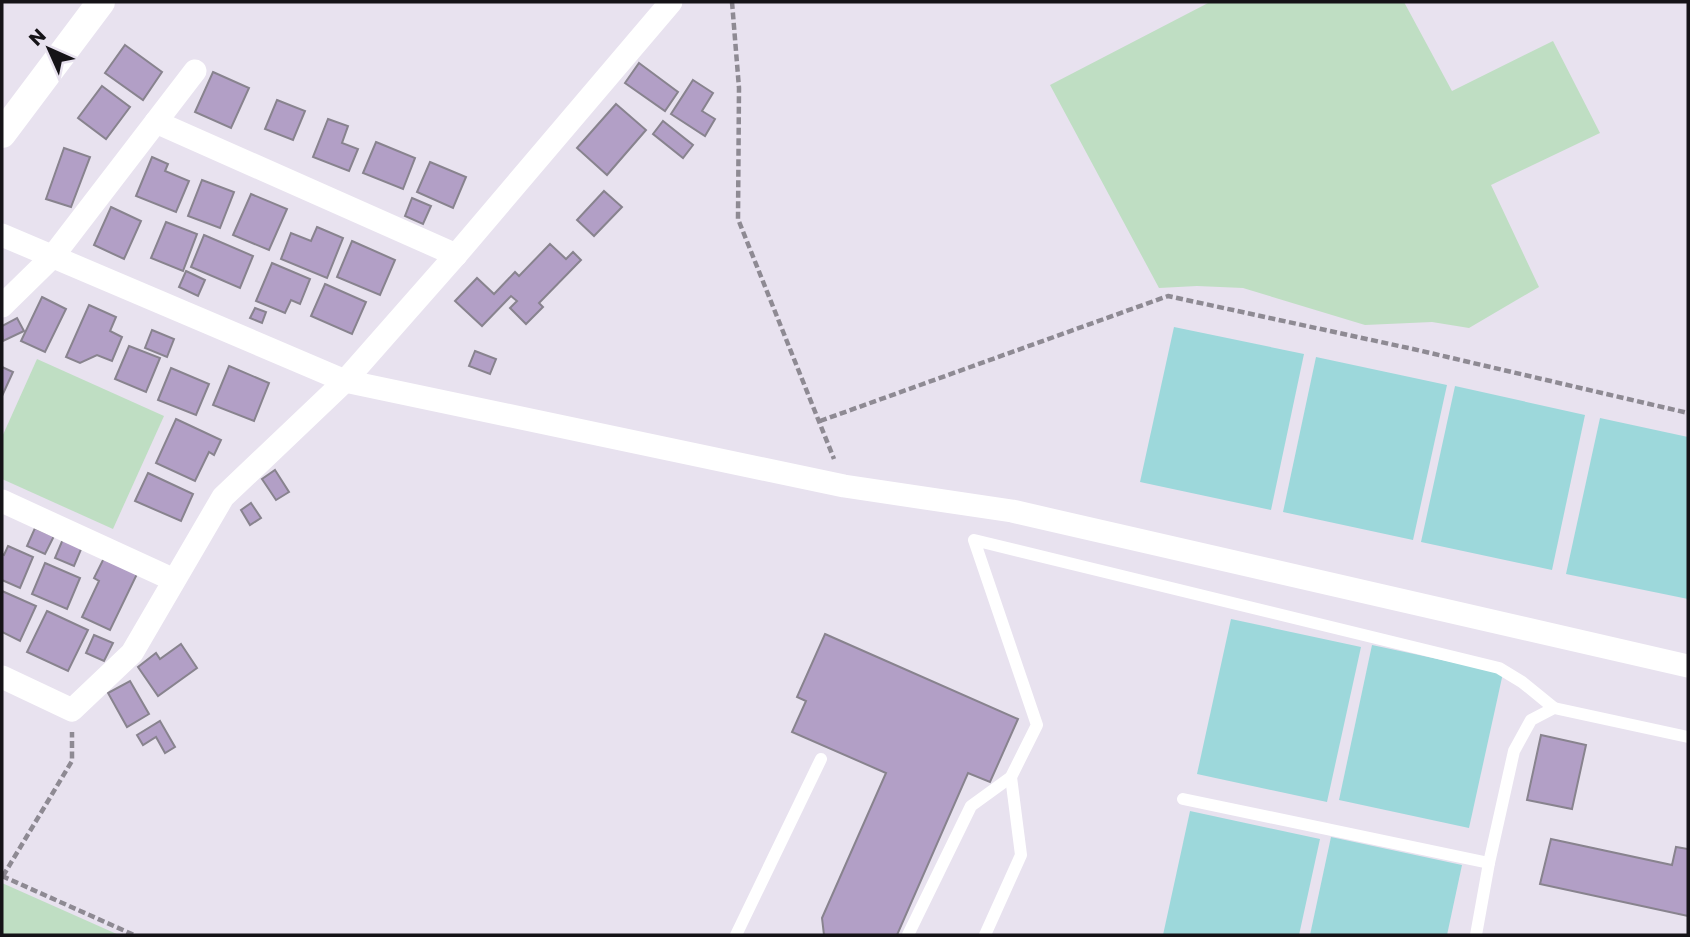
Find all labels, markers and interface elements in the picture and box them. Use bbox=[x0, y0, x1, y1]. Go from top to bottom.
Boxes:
north arrow bbox=[14, 14, 84, 84]
text: N bbox=[23, 23, 52, 52]

